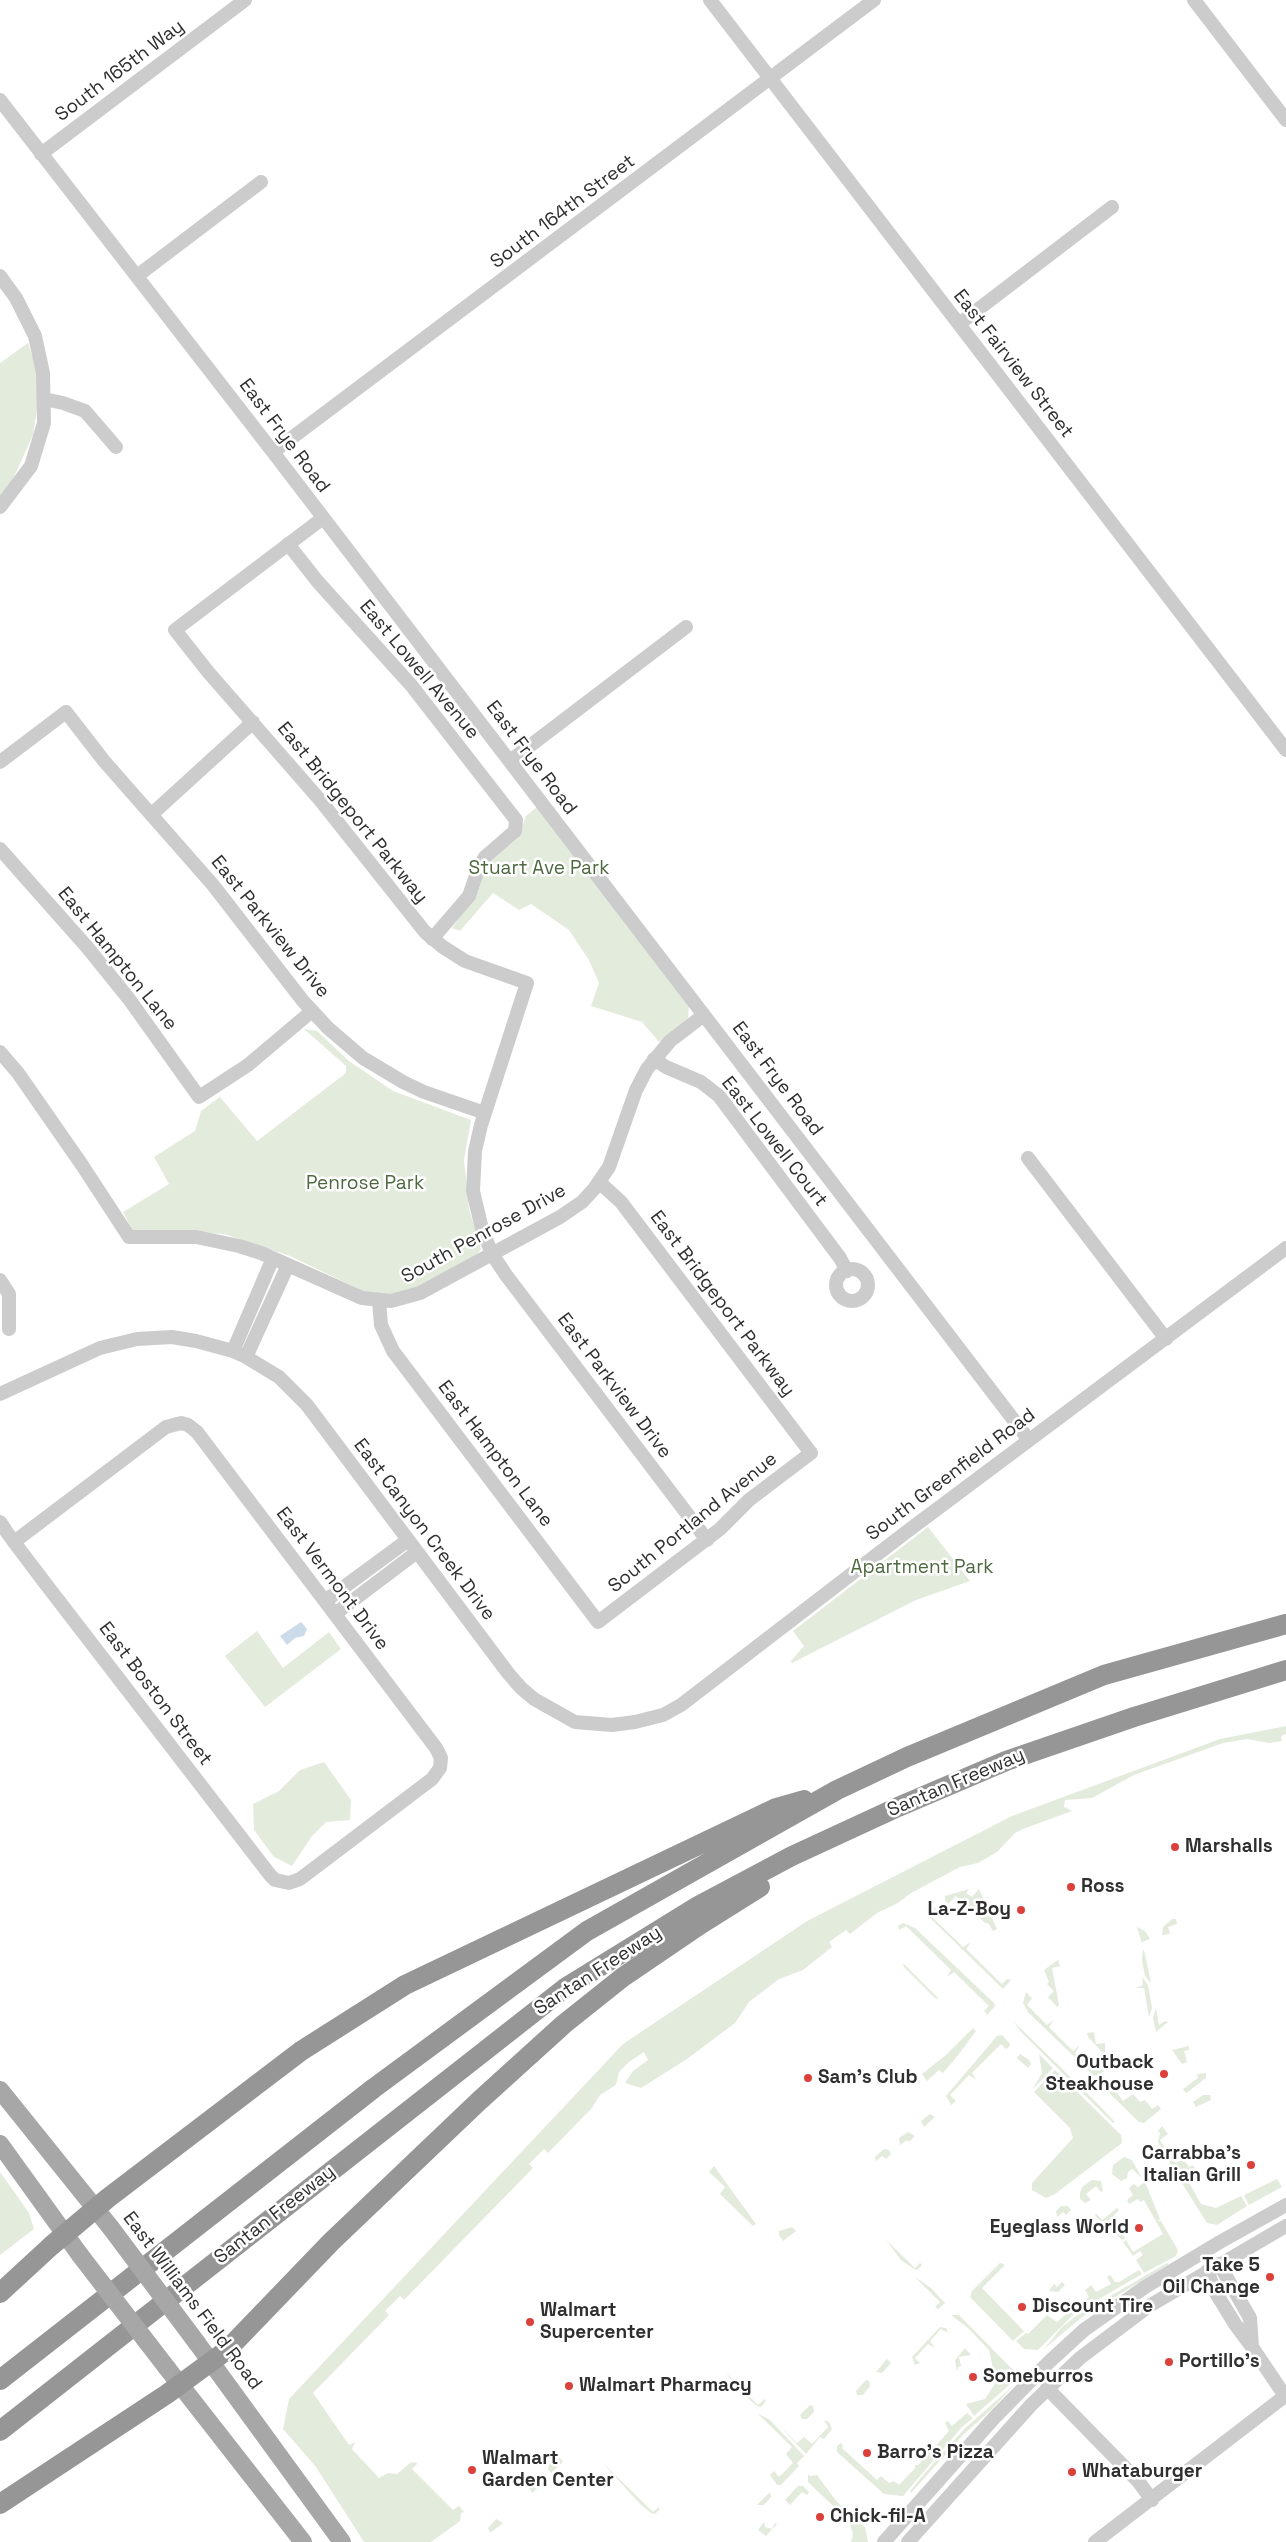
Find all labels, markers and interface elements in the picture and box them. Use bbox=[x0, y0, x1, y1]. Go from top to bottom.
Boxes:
street label: South 165th Way bbox=[51, 15, 189, 127]
street label: South 164th Street bbox=[486, 150, 640, 274]
street label: East Fairview Street bbox=[948, 285, 1078, 443]
street label: East Frye Road bbox=[234, 375, 334, 497]
street label: East Lowell Avenue bbox=[354, 596, 484, 744]
street label: East Frye Road bbox=[481, 697, 581, 819]
street label: East Bridgeport Parkway bbox=[272, 718, 432, 908]
street label: East Parkview Drive bbox=[206, 851, 334, 1003]
park label: Stuart Ave Park bbox=[469, 858, 609, 880]
street label: East Hampton Lane bbox=[52, 883, 182, 1035]
street label: East Frye Road bbox=[727, 1018, 827, 1140]
street label: East Lowell Court bbox=[716, 1072, 832, 1212]
park label: Penrose Park bbox=[306, 1173, 424, 1195]
street label: South Penrose Drive bbox=[398, 1179, 570, 1289]
street label: East Bridgeport Parkway bbox=[645, 1207, 799, 1401]
street label: East Parkview Drive bbox=[552, 1309, 676, 1463]
street label: East Hampton Lane bbox=[433, 1376, 557, 1532]
street label: South Greenfield Road bbox=[862, 1404, 1040, 1546]
street label: East Canyon Creek Drive bbox=[348, 1435, 500, 1625]
street label: South Portland Avenue bbox=[604, 1448, 782, 1598]
street label: East Vermont Drive bbox=[271, 1503, 393, 1655]
park label: Apartment Park bbox=[850, 1557, 994, 1579]
street label: East Boston Street bbox=[94, 1618, 216, 1770]
street label: Santan Freeway bbox=[884, 1744, 1028, 1822]
place label: Marshalls bbox=[1185, 1836, 1273, 1858]
marker: Marshalls bbox=[1169, 1841, 1181, 1853]
place label: Ross bbox=[1081, 1876, 1125, 1898]
marker: Ross bbox=[1065, 1881, 1077, 1893]
place label: La-Z-Boy bbox=[928, 1899, 1011, 1921]
marker: La-Z-Boy bbox=[1015, 1904, 1027, 1916]
street label: Santan Freeway bbox=[530, 1921, 666, 2021]
place label: Outback Steakhouse bbox=[1046, 2052, 1154, 2096]
place label: Sam's Club bbox=[818, 2067, 918, 2089]
marker: Outback Steakhouse bbox=[1158, 2068, 1170, 2080]
marker: Sam's Club bbox=[802, 2072, 814, 2084]
place label: Carrabba's Italian Grill bbox=[1142, 2143, 1241, 2187]
marker: Carrabba's Italian Grill bbox=[1245, 2159, 1257, 2171]
street label: Santan Freeway bbox=[210, 2161, 340, 2269]
street label: East Williams Field Road bbox=[118, 2208, 266, 2394]
place label: Eyeglass World bbox=[990, 2217, 1129, 2239]
marker: Eyeglass World bbox=[1133, 2222, 1145, 2234]
place label: Take 5 Oil Change bbox=[1163, 2255, 1260, 2299]
marker: Take 5 Oil Change bbox=[1264, 2271, 1276, 2283]
place label: Discount Tire bbox=[1032, 2296, 1153, 2318]
place label: Walmart Supercenter bbox=[540, 2300, 654, 2344]
marker: Discount Tire bbox=[1016, 2301, 1028, 2313]
marker: Walmart Supercenter bbox=[524, 2316, 536, 2328]
place label: Portillo's bbox=[1179, 2351, 1260, 2373]
marker: Portillo's bbox=[1163, 2356, 1175, 2368]
place label: Someburros bbox=[983, 2366, 1093, 2388]
marker: Someburros bbox=[967, 2371, 979, 2383]
place label: Walmart Pharmacy bbox=[579, 2375, 752, 2397]
marker: Walmart Pharmacy bbox=[563, 2380, 575, 2392]
place label: Barro's Pizza bbox=[877, 2442, 994, 2464]
marker: Barro's Pizza bbox=[861, 2447, 873, 2459]
place label: Walmart Garden Center bbox=[482, 2448, 614, 2492]
place label: Whataburger bbox=[1082, 2461, 1202, 2483]
marker: Walmart Garden Center bbox=[466, 2464, 478, 2476]
marker: Whataburger bbox=[1066, 2466, 1078, 2478]
place label: Chick-fil-A bbox=[830, 2506, 926, 2528]
marker: Chick-fil-A bbox=[814, 2511, 826, 2523]

